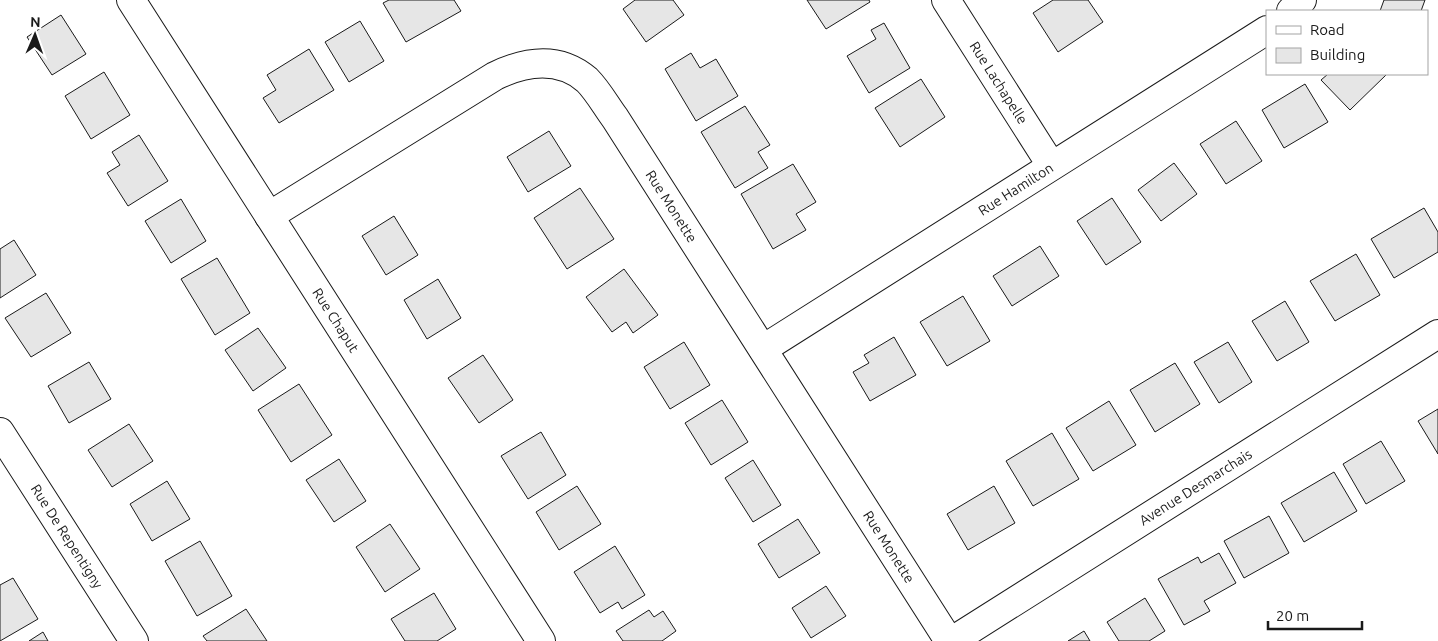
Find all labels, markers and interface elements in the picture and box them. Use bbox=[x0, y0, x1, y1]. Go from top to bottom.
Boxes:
north arrow bbox=[10, 10, 60, 60]
legend bbox=[1266, 10, 1428, 75]
text: N bbox=[30, 14, 41, 30]
text: Road bbox=[1310, 21, 1345, 38]
street label: Rue Lachapelle bbox=[966, 38, 1031, 127]
text: Building bbox=[1310, 46, 1365, 63]
street label: Rue Hamilton bbox=[975, 159, 1056, 219]
street label: Rue Monette bbox=[642, 167, 700, 245]
street label: Rue Chaput bbox=[309, 285, 362, 356]
street label: Avenue Desmarchais bbox=[1136, 446, 1255, 529]
street label: Rue De Repentigny bbox=[28, 481, 106, 592]
street label: Rue Monette bbox=[860, 508, 918, 586]
scale bar bbox=[1268, 598, 1362, 630]
text: 20 m bbox=[1276, 607, 1309, 624]

